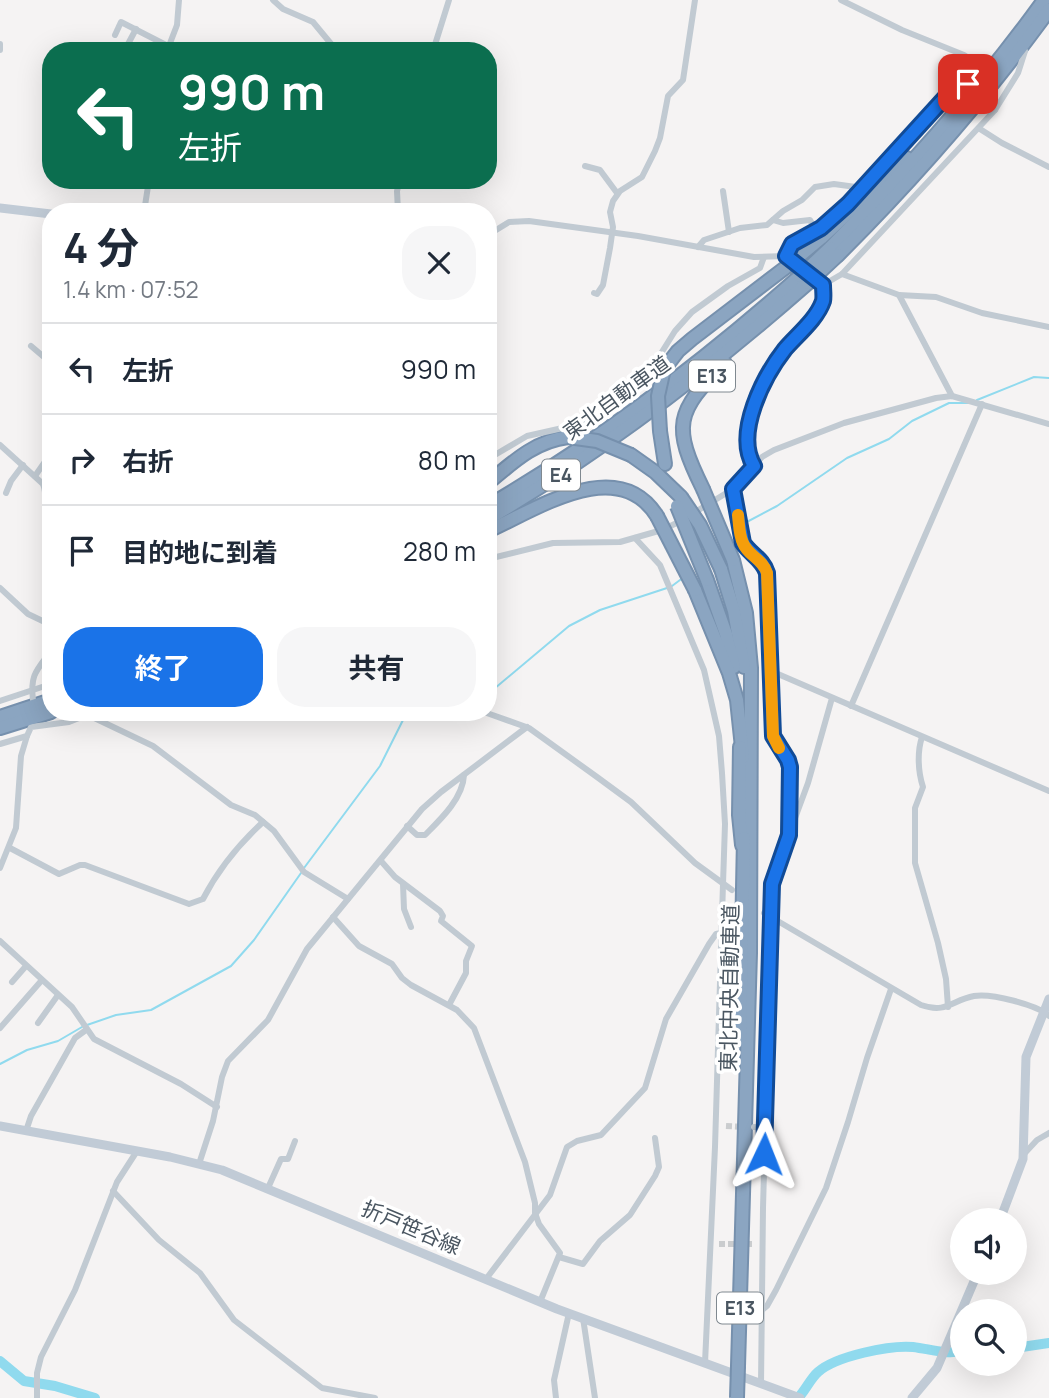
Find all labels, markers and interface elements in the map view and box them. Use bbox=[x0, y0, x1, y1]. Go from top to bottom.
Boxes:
pin bbox=[938, 54, 998, 114]
text: 990 m bbox=[178, 58, 325, 125]
icon: arrive bbox=[949, 65, 987, 103]
icon: left bbox=[63, 70, 154, 161]
text: 左折 bbox=[178, 125, 242, 169]
text: 4 分 bbox=[63, 218, 139, 276]
button: close bbox=[402, 226, 476, 300]
text: 1.4 km · 07:52 bbox=[63, 273, 199, 305]
street label: 東北自動車道 bbox=[557, 349, 676, 446]
icon: left bbox=[63, 350, 101, 388]
text: 990 m bbox=[401, 351, 476, 387]
text: 左折 bbox=[122, 352, 174, 388]
road number: E13 bbox=[689, 360, 735, 392]
icon: right bbox=[63, 441, 101, 479]
text: 80 m bbox=[418, 442, 476, 478]
text: 右折 bbox=[122, 443, 174, 479]
road number: E4 bbox=[542, 460, 580, 490]
icon: arrive bbox=[63, 532, 101, 570]
text: 280 m bbox=[403, 533, 476, 569]
text: 目的地に到着 bbox=[122, 534, 278, 570]
button: 終了 bbox=[63, 627, 263, 707]
button: 共有 bbox=[277, 627, 476, 707]
street label: 東北中央自動車道 bbox=[714, 904, 744, 1072]
position arrow bbox=[727, 1117, 801, 1191]
street label: 折戸笹谷線 bbox=[358, 1194, 465, 1260]
map controls bbox=[950, 1208, 1027, 1376]
button: sound bbox=[950, 1208, 1027, 1285]
road number: E13 bbox=[717, 1292, 763, 1324]
button: search bbox=[950, 1299, 1027, 1376]

